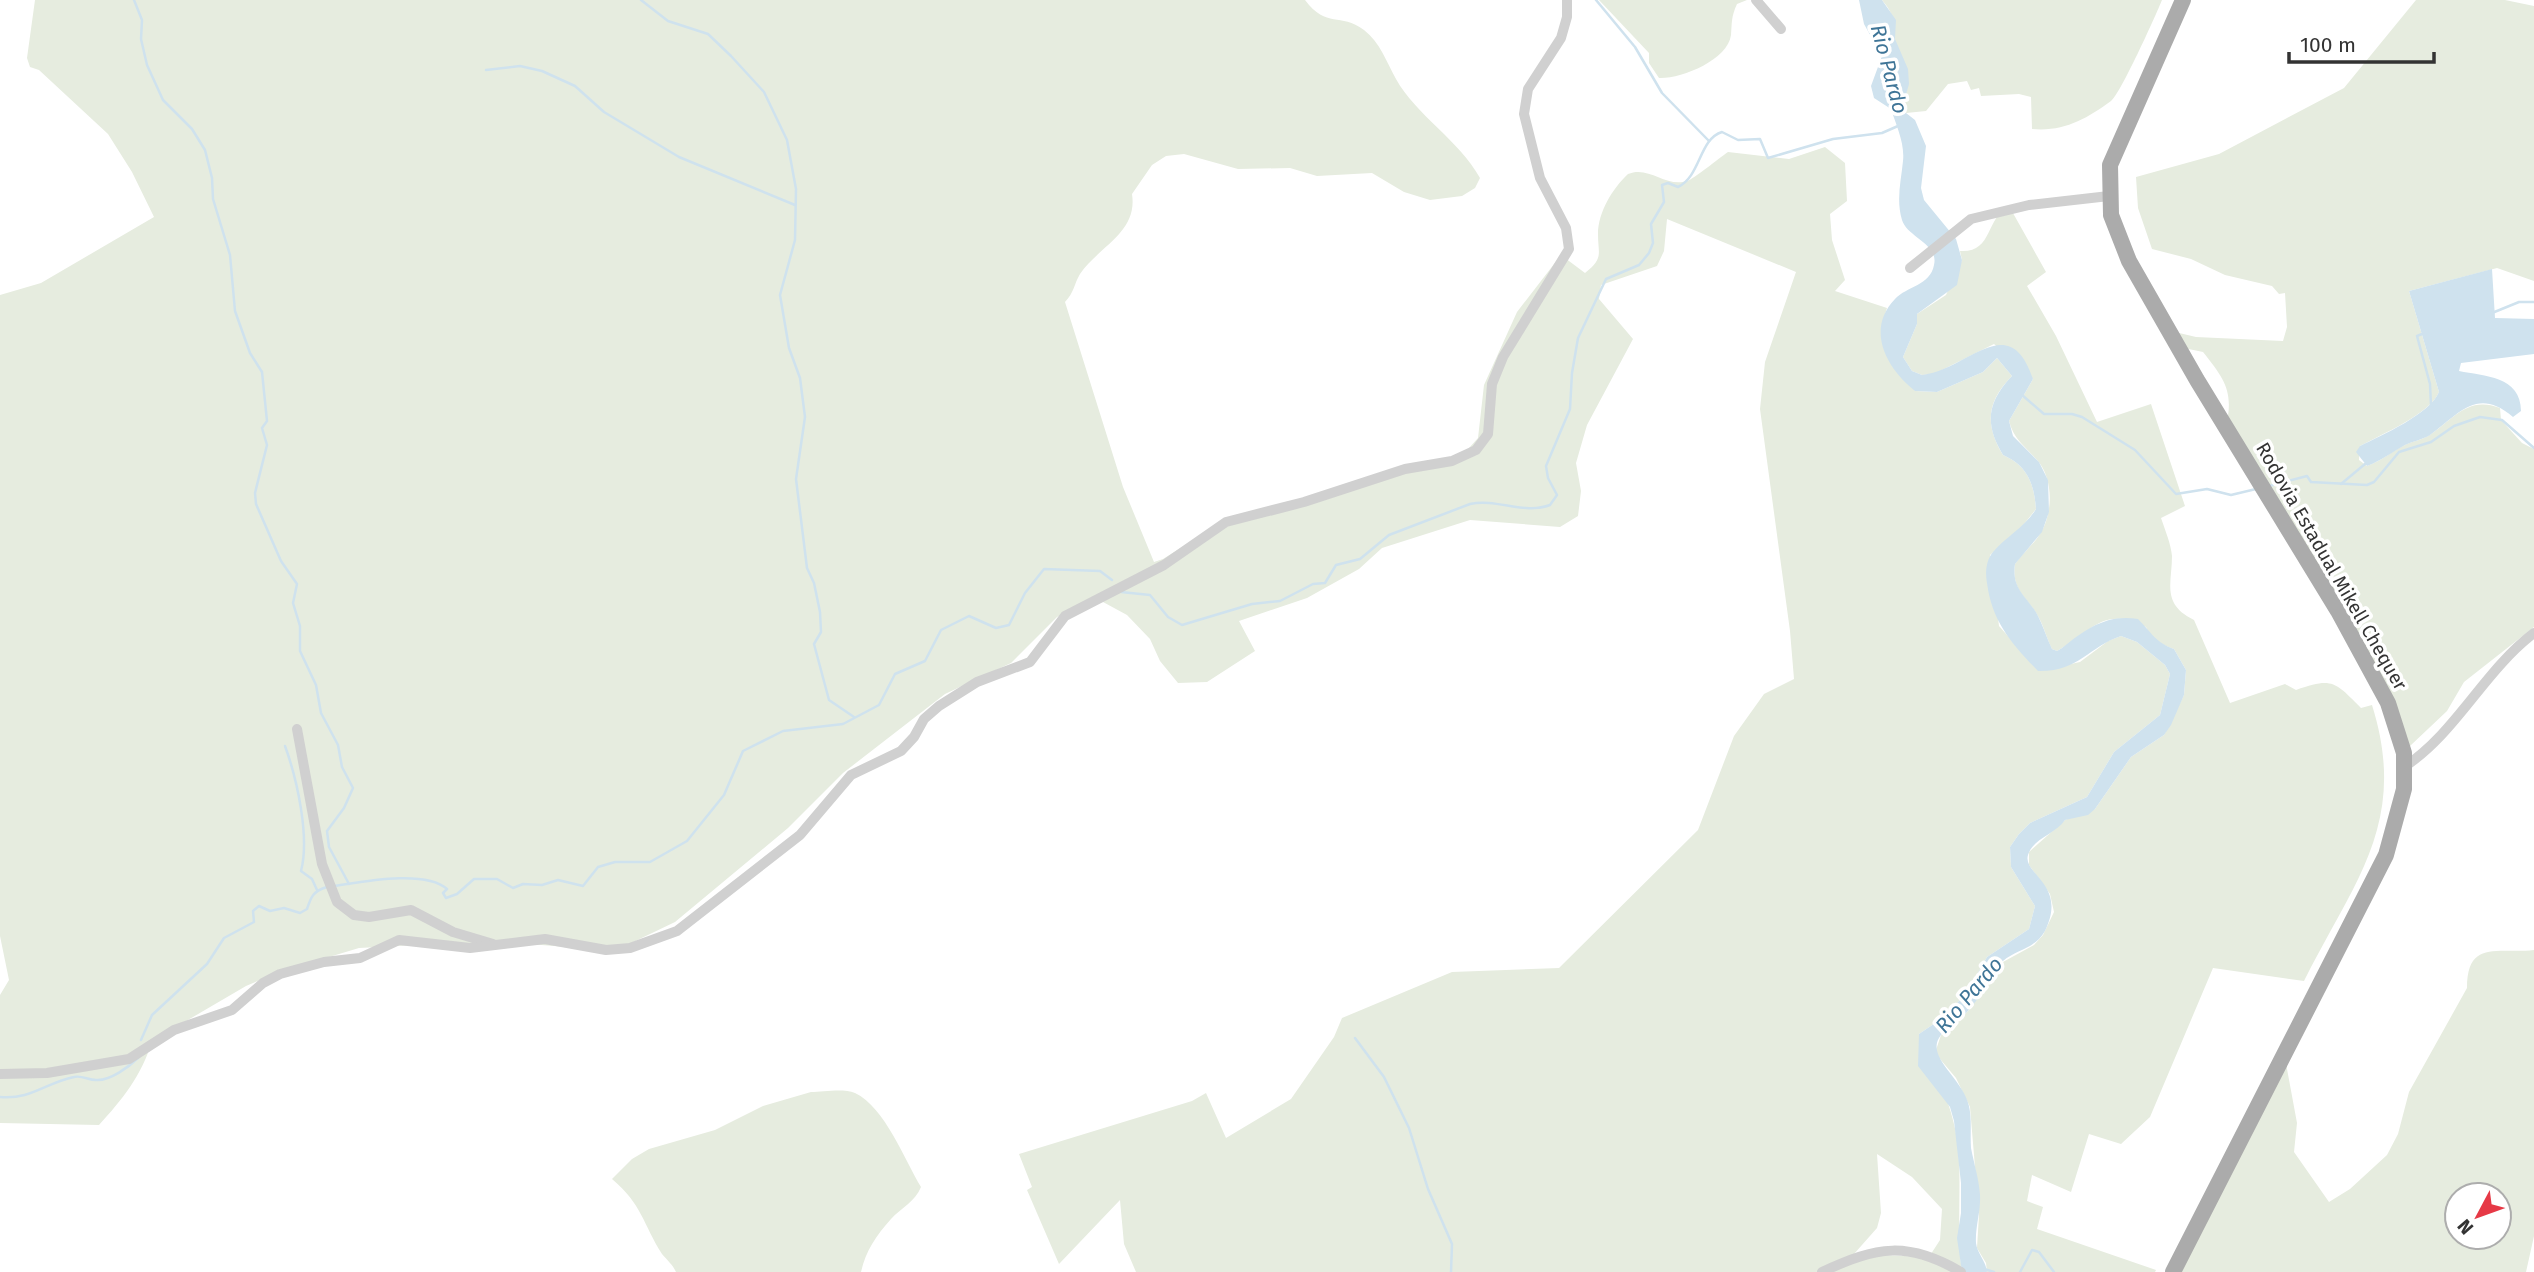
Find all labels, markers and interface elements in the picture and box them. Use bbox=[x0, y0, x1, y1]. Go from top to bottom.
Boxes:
scale bar bbox=[2289, 21, 2434, 65]
water label: Rio Pardo bbox=[1865, 22, 1913, 116]
text: 100 m bbox=[2300, 32, 2356, 58]
street label: Rodovia Estadual Mikell Chequer bbox=[2251, 438, 2412, 695]
water label: Rio Pardo bbox=[1930, 952, 2008, 1038]
north arrow bbox=[2443, 1181, 2513, 1251]
text: N bbox=[2453, 1215, 2478, 1239]

